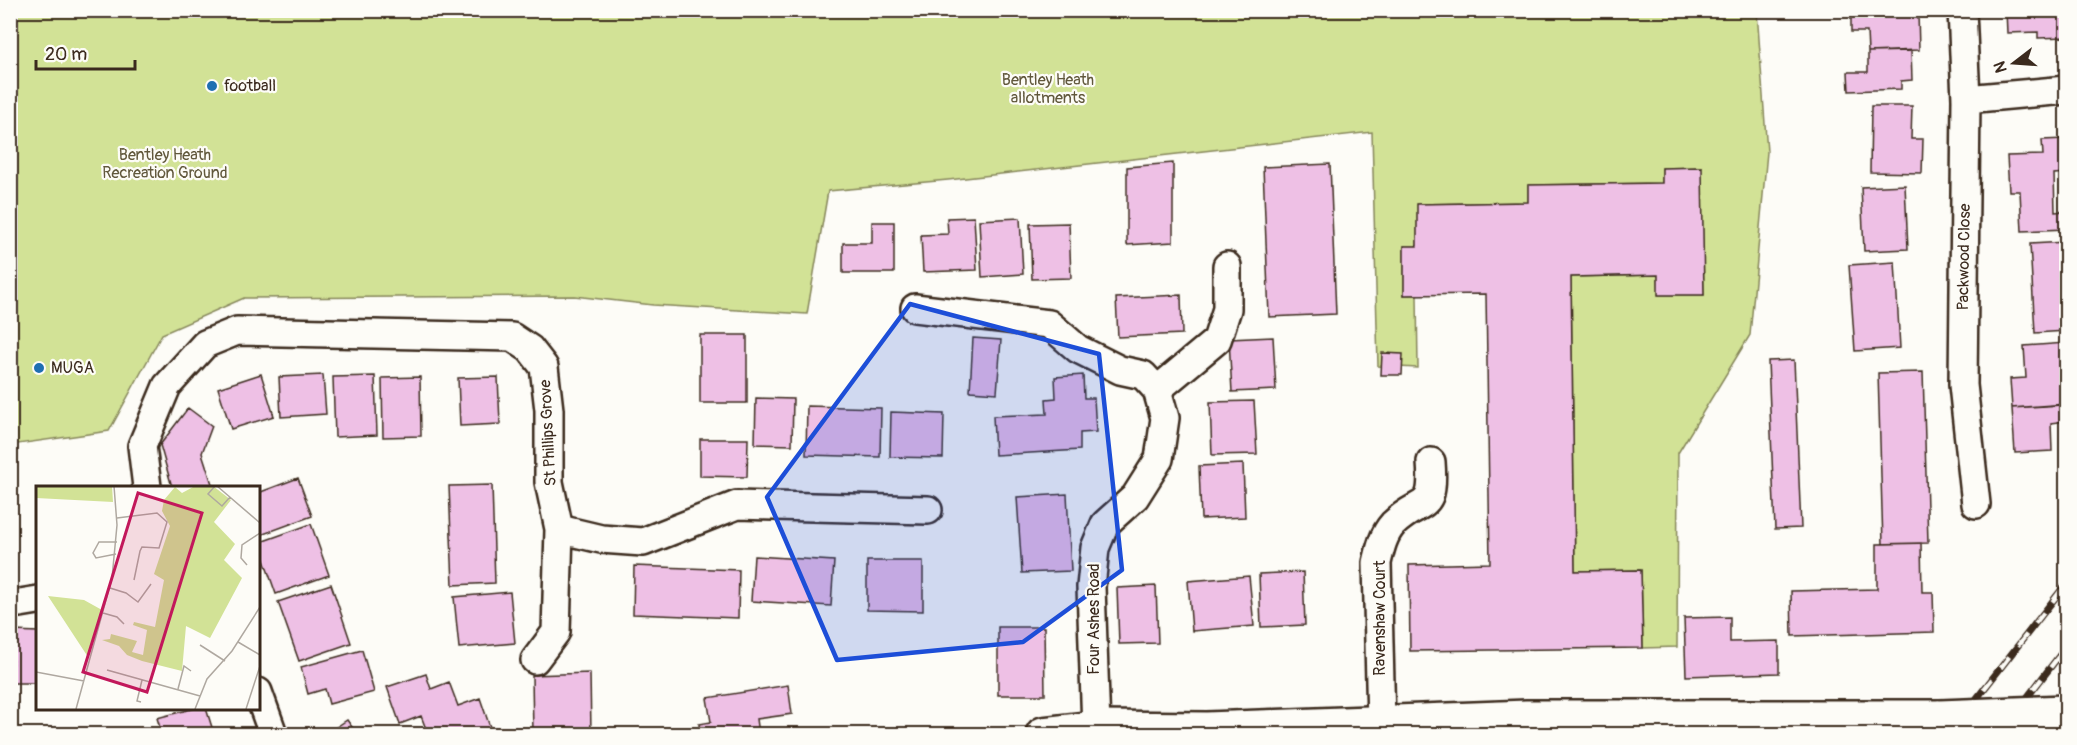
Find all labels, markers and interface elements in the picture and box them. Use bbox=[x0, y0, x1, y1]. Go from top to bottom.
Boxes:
scale bar bbox=[36, 33, 135, 71]
north arrow bbox=[1984, 33, 2044, 93]
text: 20 m bbox=[45, 43, 87, 66]
text: N bbox=[1989, 59, 2012, 75]
park label: Bentley Heath allotments bbox=[1002, 70, 1094, 108]
place label: football bbox=[224, 76, 276, 96]
marker: football bbox=[205, 79, 219, 93]
park label: Bentley Heath Recreation Ground bbox=[102, 145, 228, 183]
street label: Packwood Close bbox=[1953, 203, 1975, 311]
place label: MUGA bbox=[51, 358, 94, 378]
marker: MUGA bbox=[32, 361, 46, 375]
street label: St Phillips Grove bbox=[535, 379, 561, 487]
inset map bbox=[36, 486, 260, 709]
street label: Ravenshaw Court bbox=[1370, 560, 1390, 676]
street label: Four Ashes Road bbox=[1084, 563, 1104, 675]

